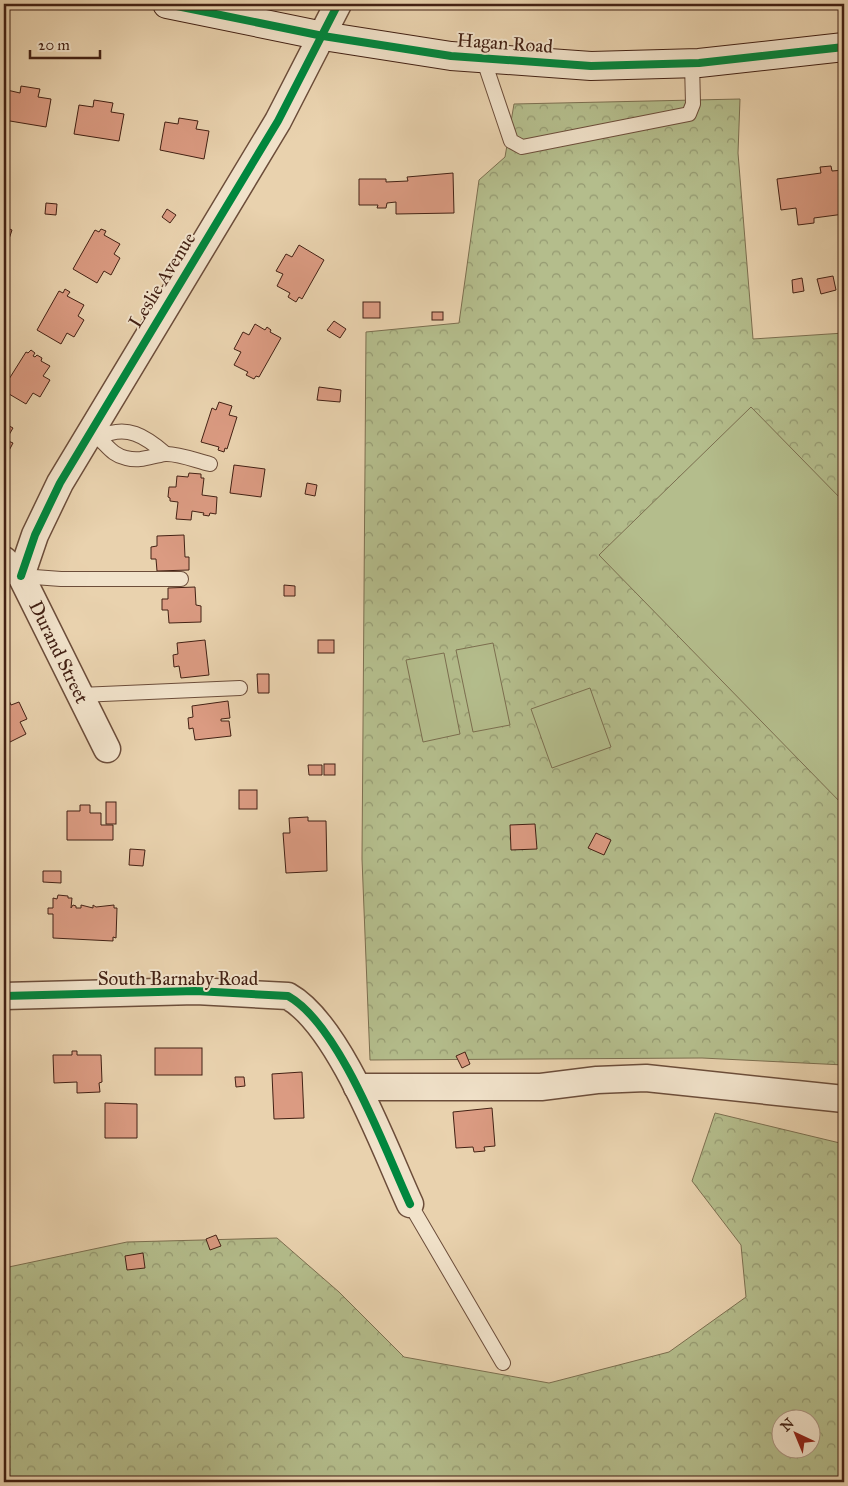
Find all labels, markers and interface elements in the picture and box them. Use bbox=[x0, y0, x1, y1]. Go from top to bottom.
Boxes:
scale bar bbox=[30, 28, 100, 60]
street label: Hagan Road bbox=[456, 28, 554, 59]
text: 20 m bbox=[38, 36, 70, 54]
street label: Leslie Avenue bbox=[124, 228, 200, 332]
street label: Durand Street bbox=[24, 597, 94, 707]
street label: South Barnaby Road bbox=[98, 967, 259, 990]
north arrow bbox=[770, 1408, 820, 1458]
text: N bbox=[777, 1415, 798, 1435]

